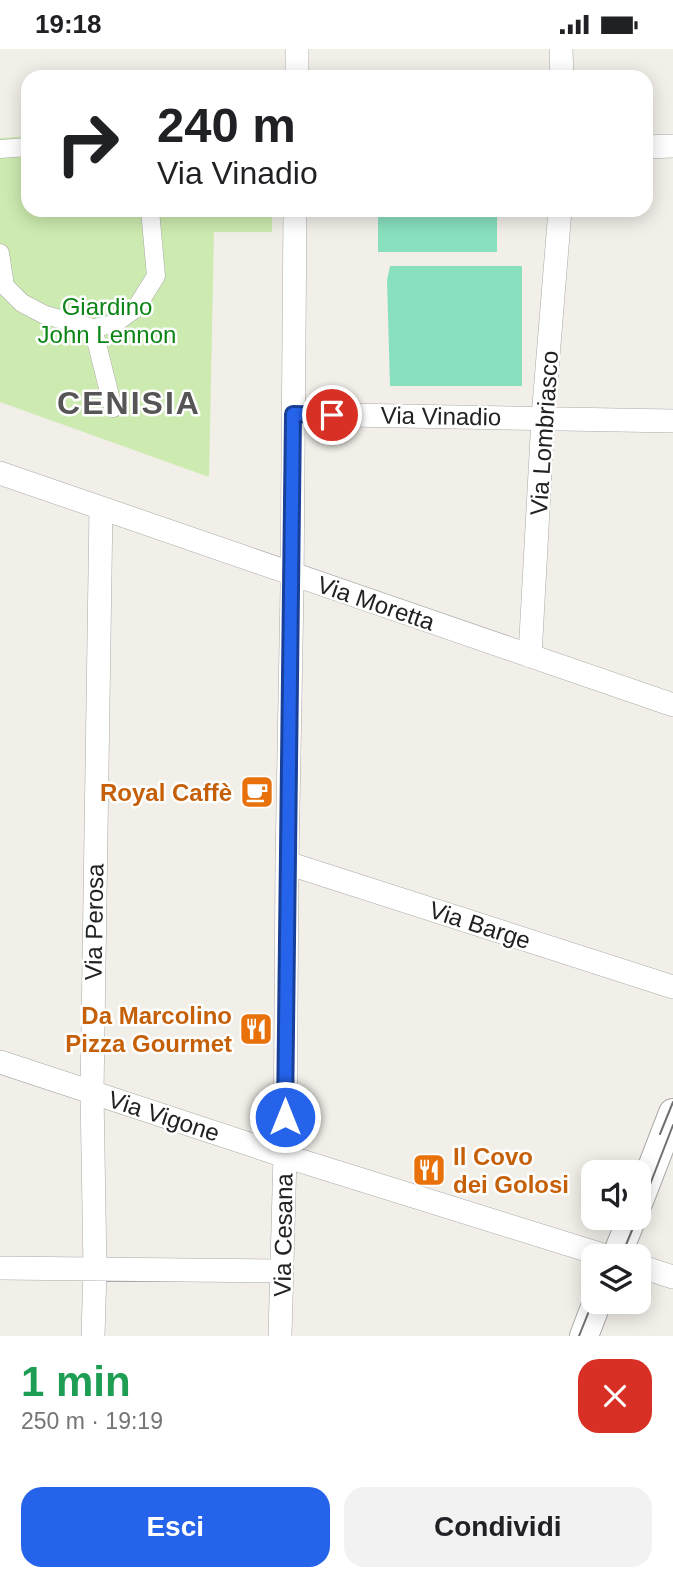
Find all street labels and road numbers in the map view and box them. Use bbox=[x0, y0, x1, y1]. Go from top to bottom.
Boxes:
street label: Via Lombriasco bbox=[525, 350, 563, 516]
street label: Via Vinadio bbox=[380, 401, 502, 431]
street label: Via Moretta bbox=[314, 570, 439, 636]
street label: Via Perosa bbox=[79, 863, 109, 981]
street label: Via Barge bbox=[426, 896, 534, 954]
street label: Via Vigone bbox=[105, 1085, 223, 1147]
street label: Via Cesana bbox=[268, 1172, 298, 1297]

